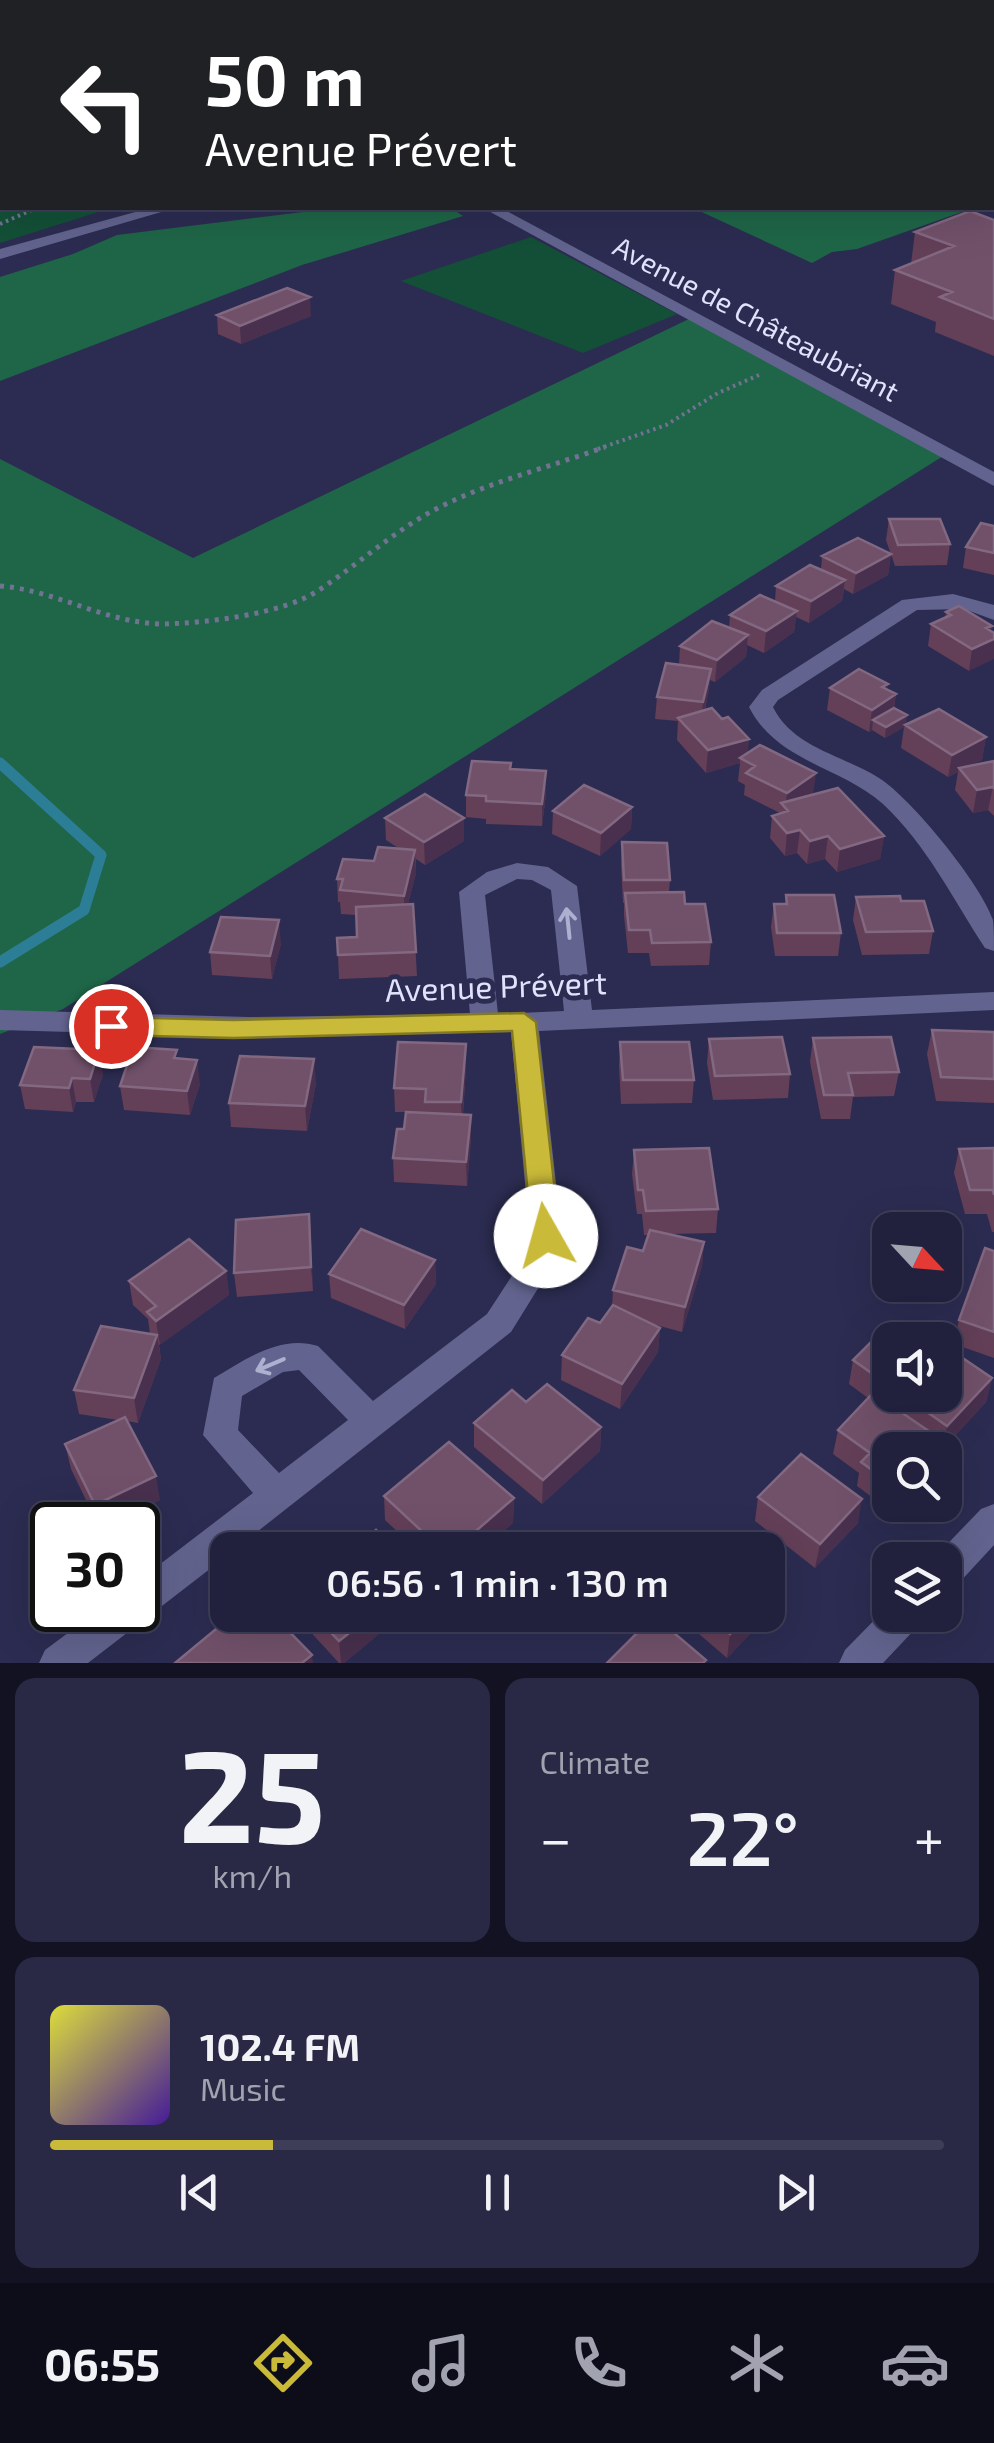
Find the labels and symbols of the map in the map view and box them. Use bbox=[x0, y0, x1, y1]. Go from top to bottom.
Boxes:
street label: Avenue de Châteaubriant bbox=[608, 228, 905, 408]
one-way arrow bbox=[558, 908, 577, 940]
street label: Avenue Prévert bbox=[384, 962, 607, 1008]
pin bbox=[69, 984, 154, 1069]
position arrow bbox=[494, 1184, 598, 1288]
north arrow bbox=[872, 1212, 962, 1302]
one-way arrow bbox=[256, 1357, 286, 1375]
speed limit sign: 30 bbox=[30, 1502, 160, 1632]

